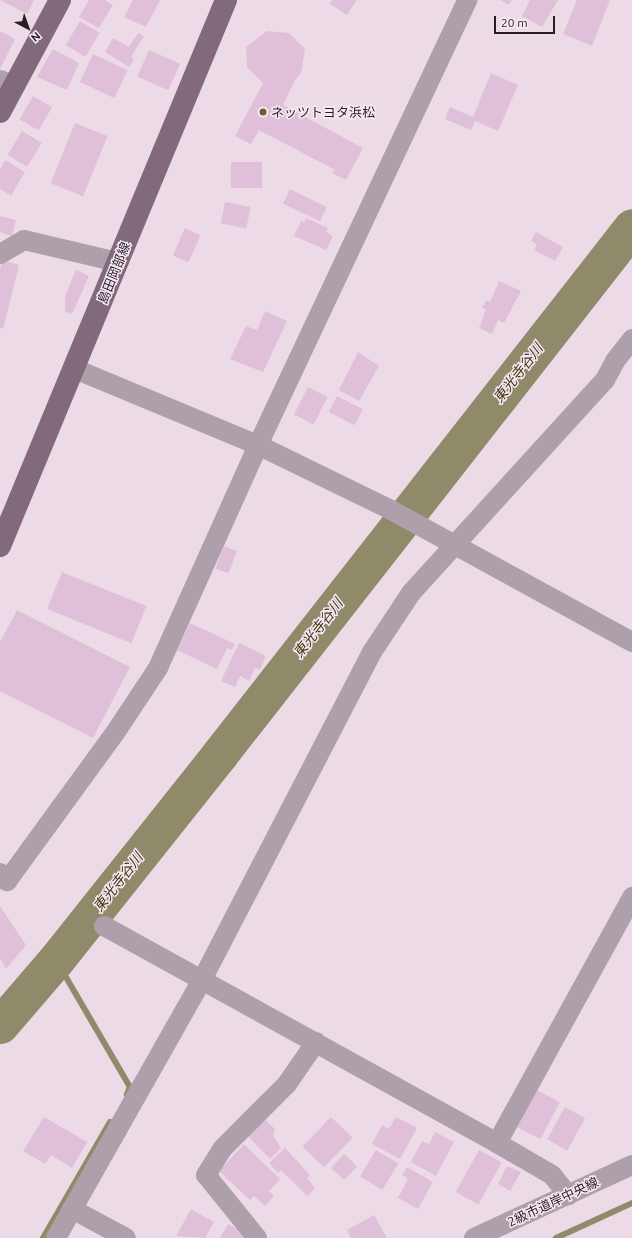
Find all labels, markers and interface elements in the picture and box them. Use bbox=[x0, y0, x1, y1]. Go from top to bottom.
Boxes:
north arrow bbox=[8, 8, 48, 48]
scale bar bbox=[496, 8, 557, 34]
text: 20 m bbox=[501, 16, 528, 29]
text: N bbox=[29, 30, 43, 44]
place label: ネッツトヨタ浜松 bbox=[271, 104, 375, 120]
marker: ネッツトヨタ浜松 bbox=[258, 107, 268, 117]
street label: 島田岡部線 bbox=[95, 240, 133, 306]
water label: 東光寺谷川 bbox=[490, 340, 546, 406]
water label: 東光寺谷川 bbox=[290, 595, 346, 661]
water label: 東光寺谷川 bbox=[90, 849, 146, 915]
street label: 2級市道岸中央線 bbox=[505, 1174, 601, 1230]

